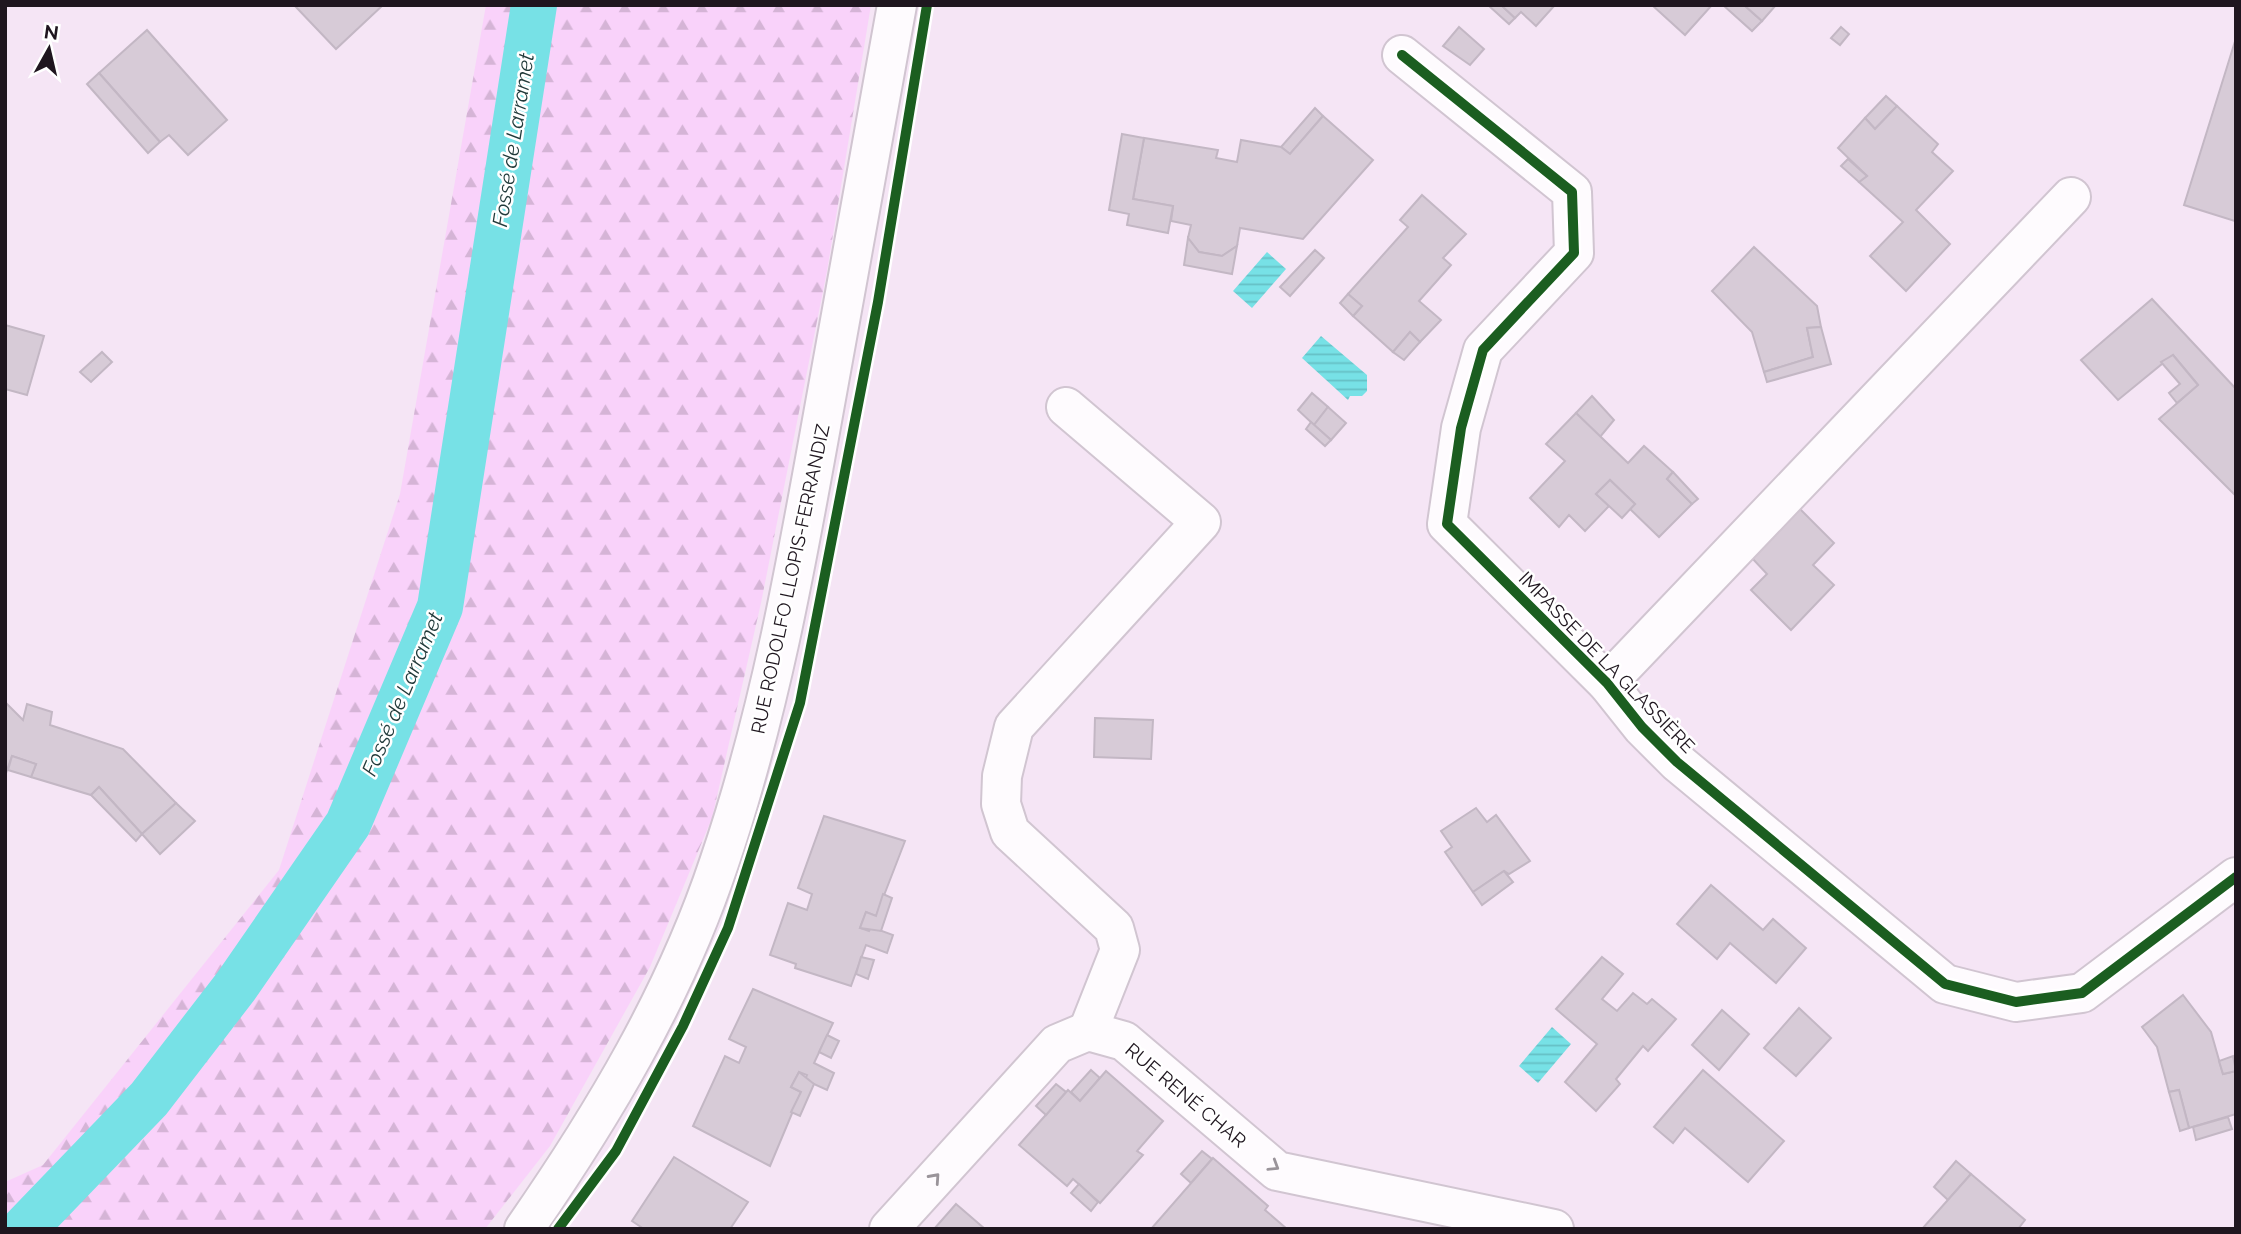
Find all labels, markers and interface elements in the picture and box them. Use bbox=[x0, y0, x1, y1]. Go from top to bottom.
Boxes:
north arrow bbox=[14, 14, 84, 84]
text: N bbox=[43, 20, 60, 44]
water label: Fossé de Larramet bbox=[487, 51, 539, 229]
street label: RUE RODOLFO LLOPIS-FERRANDIZ bbox=[746, 422, 834, 736]
street label: IMPASSE DE LA GLASSIÈRE bbox=[1515, 567, 1699, 757]
water label: Fossé de Larramet bbox=[356, 608, 448, 780]
street label: RUE RENÉ CHAR bbox=[1121, 1038, 1251, 1152]
one-way arrow bbox=[1266, 1158, 1279, 1171]
one-way arrow bbox=[927, 1173, 939, 1186]

